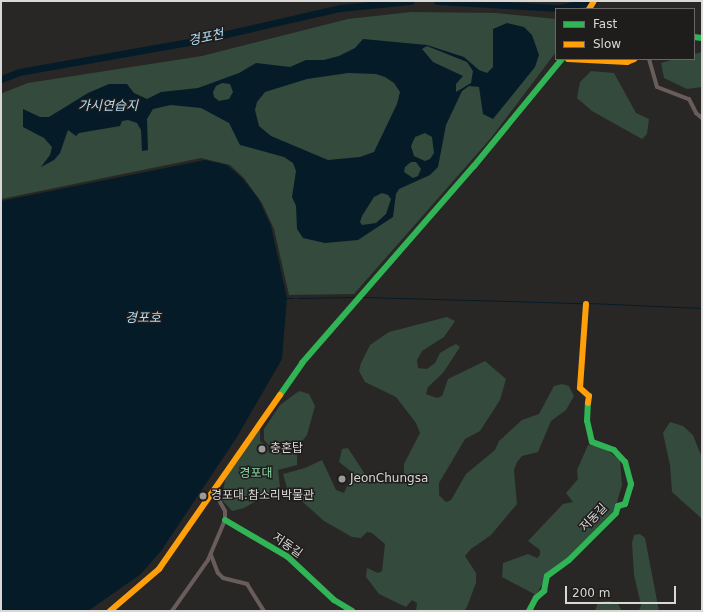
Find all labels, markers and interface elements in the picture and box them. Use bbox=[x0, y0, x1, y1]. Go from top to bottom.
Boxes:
legend bbox=[555, 8, 695, 60]
text: Fast bbox=[593, 17, 617, 31]
water label: 경포천 bbox=[187, 27, 225, 49]
text: Slow bbox=[593, 37, 621, 51]
water label: 가시연습지 bbox=[78, 98, 138, 114]
water label: 경포호 bbox=[125, 310, 161, 326]
place label: 충혼탑 bbox=[270, 442, 303, 456]
marker: 충혼탑 bbox=[257, 444, 267, 454]
park label: 경포대 bbox=[239, 467, 273, 481]
place label: JeonChungsa bbox=[350, 472, 428, 486]
marker: JeonChungsa bbox=[337, 474, 347, 484]
place label: 경포대.참소리박물관 bbox=[211, 489, 314, 503]
marker: 경포대.참소리박물관 bbox=[198, 491, 208, 501]
street label: 저동길 bbox=[577, 501, 611, 535]
street label: 저동길 bbox=[269, 531, 305, 561]
scale bar bbox=[567, 578, 678, 604]
text: 200 m bbox=[572, 586, 610, 600]

